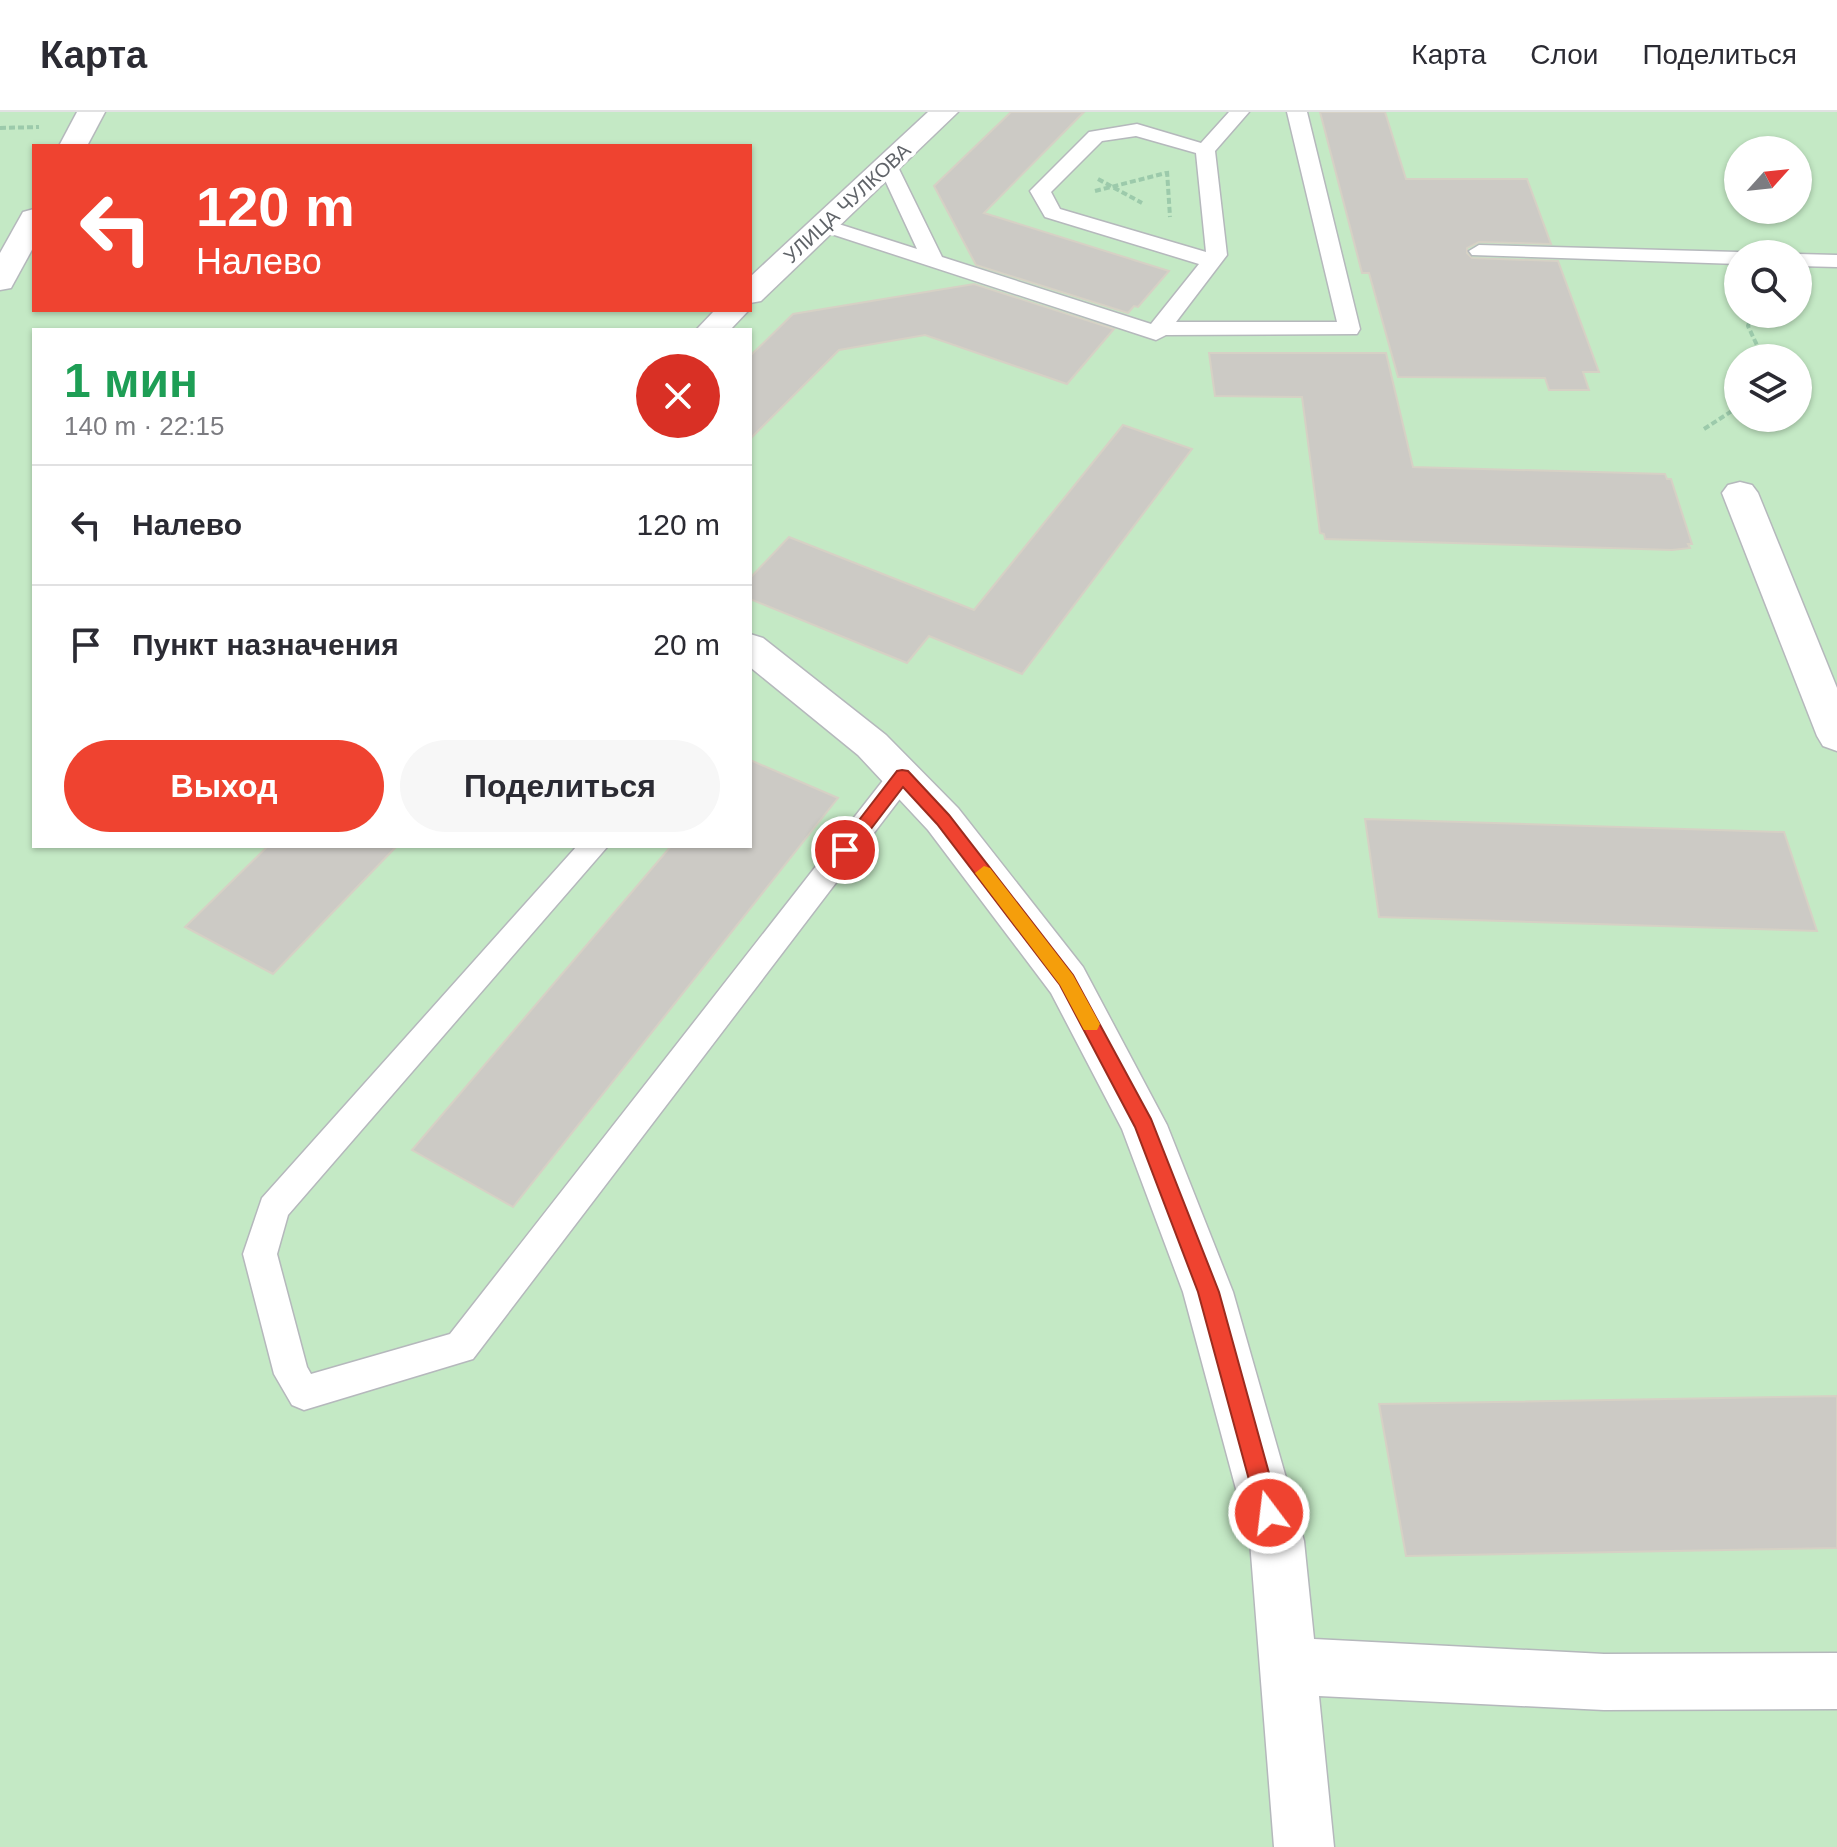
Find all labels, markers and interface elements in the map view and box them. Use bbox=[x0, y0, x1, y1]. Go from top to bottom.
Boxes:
text: Карта bbox=[40, 34, 147, 76]
text: Карта bbox=[1411, 39, 1486, 70]
text: Слои bbox=[1530, 39, 1598, 70]
text: Поделиться bbox=[1642, 39, 1797, 70]
north arrow bbox=[1724, 136, 1812, 224]
map controls bbox=[1724, 136, 1812, 432]
street label: УЛИЦА ЧУЛКОВА bbox=[779, 138, 915, 267]
text: 120 m bbox=[196, 175, 355, 238]
icon: left bbox=[64, 176, 168, 280]
button: search bbox=[1724, 240, 1812, 328]
text: Налево bbox=[196, 241, 322, 282]
button: layers bbox=[1724, 344, 1812, 432]
text: 1 мин bbox=[64, 354, 198, 407]
button: close bbox=[636, 354, 720, 438]
text: 140 m · 22:15 bbox=[64, 411, 224, 441]
icon: left bbox=[64, 503, 108, 547]
text: Налево bbox=[132, 508, 242, 541]
text: 120 m bbox=[637, 508, 720, 541]
icon: arrive bbox=[64, 623, 108, 667]
text: Пункт назначения bbox=[132, 628, 399, 661]
text: 20 m bbox=[653, 628, 720, 661]
button: Выход bbox=[64, 740, 384, 832]
button: Поделиться bbox=[400, 740, 720, 832]
pin bbox=[811, 816, 879, 884]
icon: arrive bbox=[823, 828, 867, 872]
position arrow bbox=[1227, 1471, 1311, 1555]

